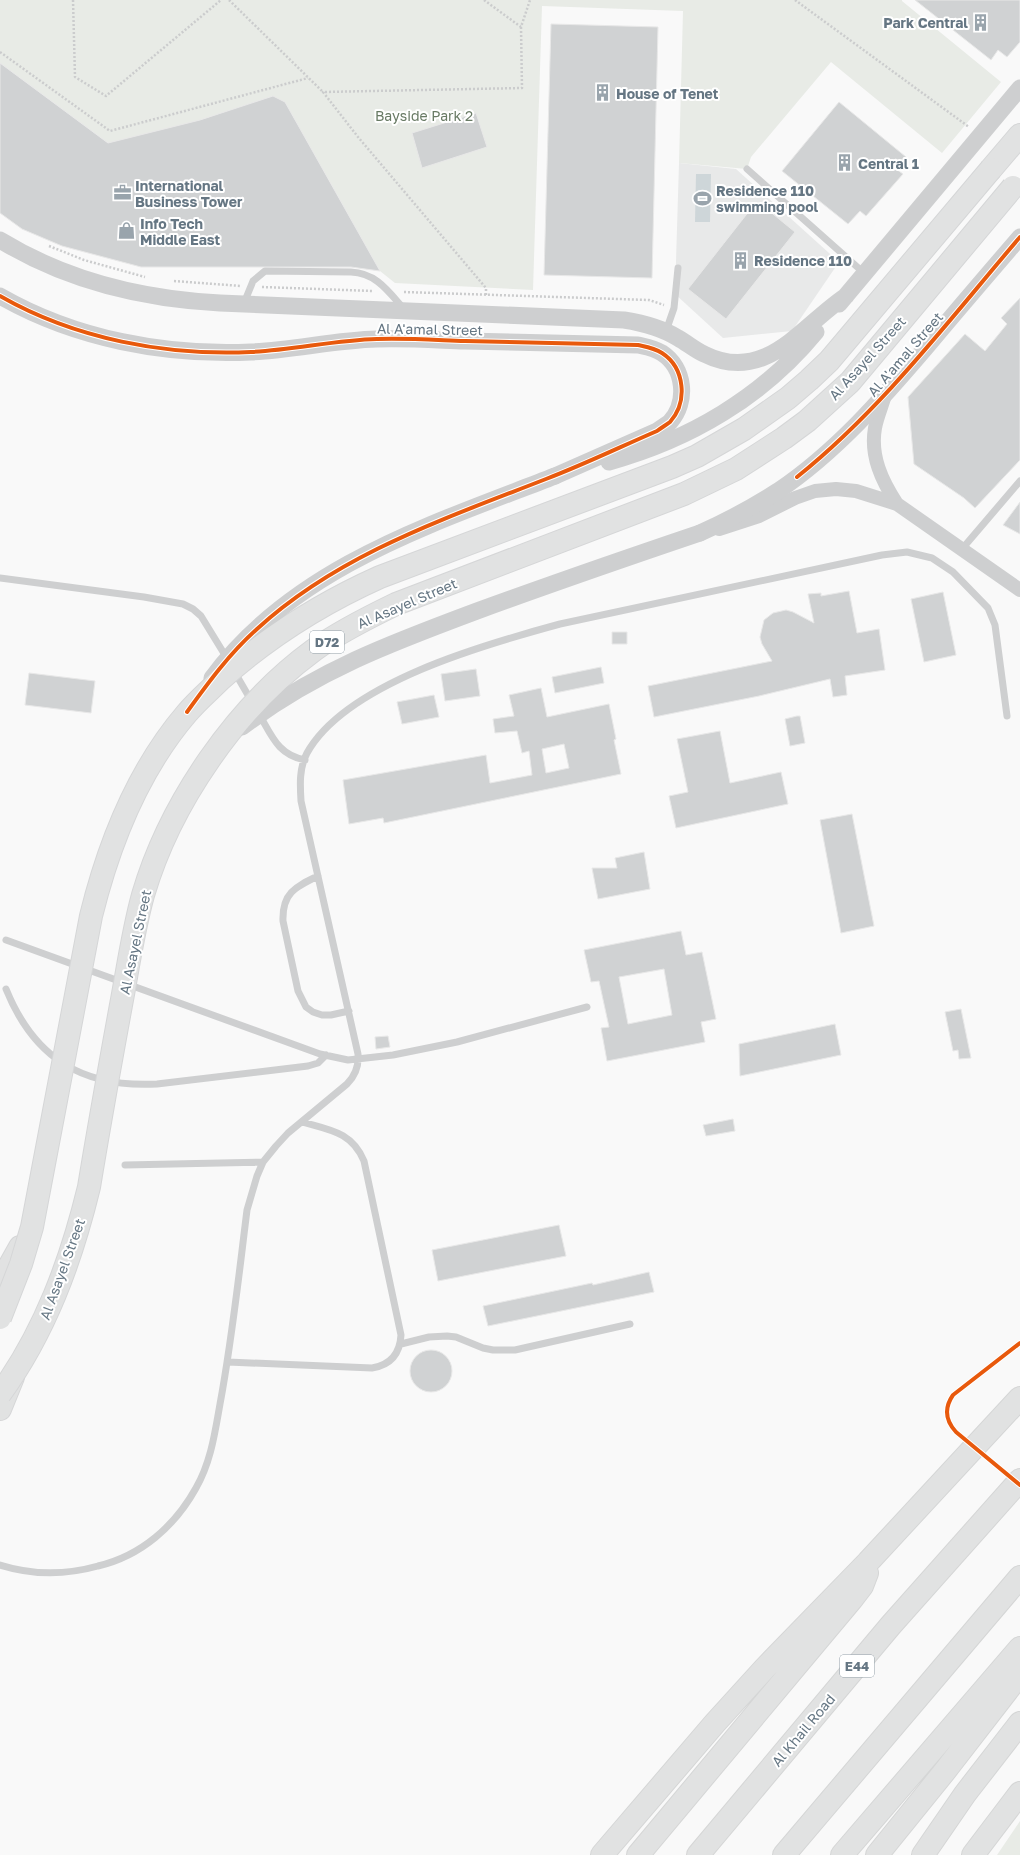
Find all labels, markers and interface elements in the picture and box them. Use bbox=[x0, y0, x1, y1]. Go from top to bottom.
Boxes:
building icon: Park Central bbox=[971, 12, 991, 32]
place label: Park Central bbox=[883, 14, 968, 31]
building icon: House of Tenet bbox=[593, 83, 613, 103]
place label: House of Tenet bbox=[616, 85, 719, 102]
park label: Bayside Park 2 bbox=[375, 107, 473, 124]
building icon: Central 1 bbox=[835, 153, 855, 173]
place label: Central 1 bbox=[858, 155, 919, 172]
place label: International Business Tower bbox=[135, 177, 243, 210]
place label: Residence 110 swimming pool bbox=[716, 182, 819, 215]
office icon: International Business Tower bbox=[112, 183, 132, 203]
sports icon: Residence 110 swimming pool bbox=[693, 188, 713, 208]
place label: Info Tech Middle East bbox=[140, 215, 221, 248]
shop icon: Info Tech Middle East bbox=[117, 221, 137, 241]
building icon: Residence 110 bbox=[731, 250, 751, 270]
place label: Residence 110 bbox=[754, 252, 852, 269]
street label: Al A'amal Street bbox=[864, 308, 946, 400]
street label: Al Asayel Street bbox=[825, 313, 909, 403]
street label: Al A'amal Street bbox=[377, 320, 483, 338]
street label: Al Asayel Street bbox=[355, 574, 459, 632]
road number: D72 bbox=[310, 631, 344, 653]
street label: Al Asayel Street bbox=[116, 888, 154, 996]
street label: Al Asayel Street bbox=[36, 1216, 88, 1322]
road number: E44 bbox=[840, 1655, 874, 1677]
street label: Al Khail Road bbox=[768, 1690, 838, 1770]

